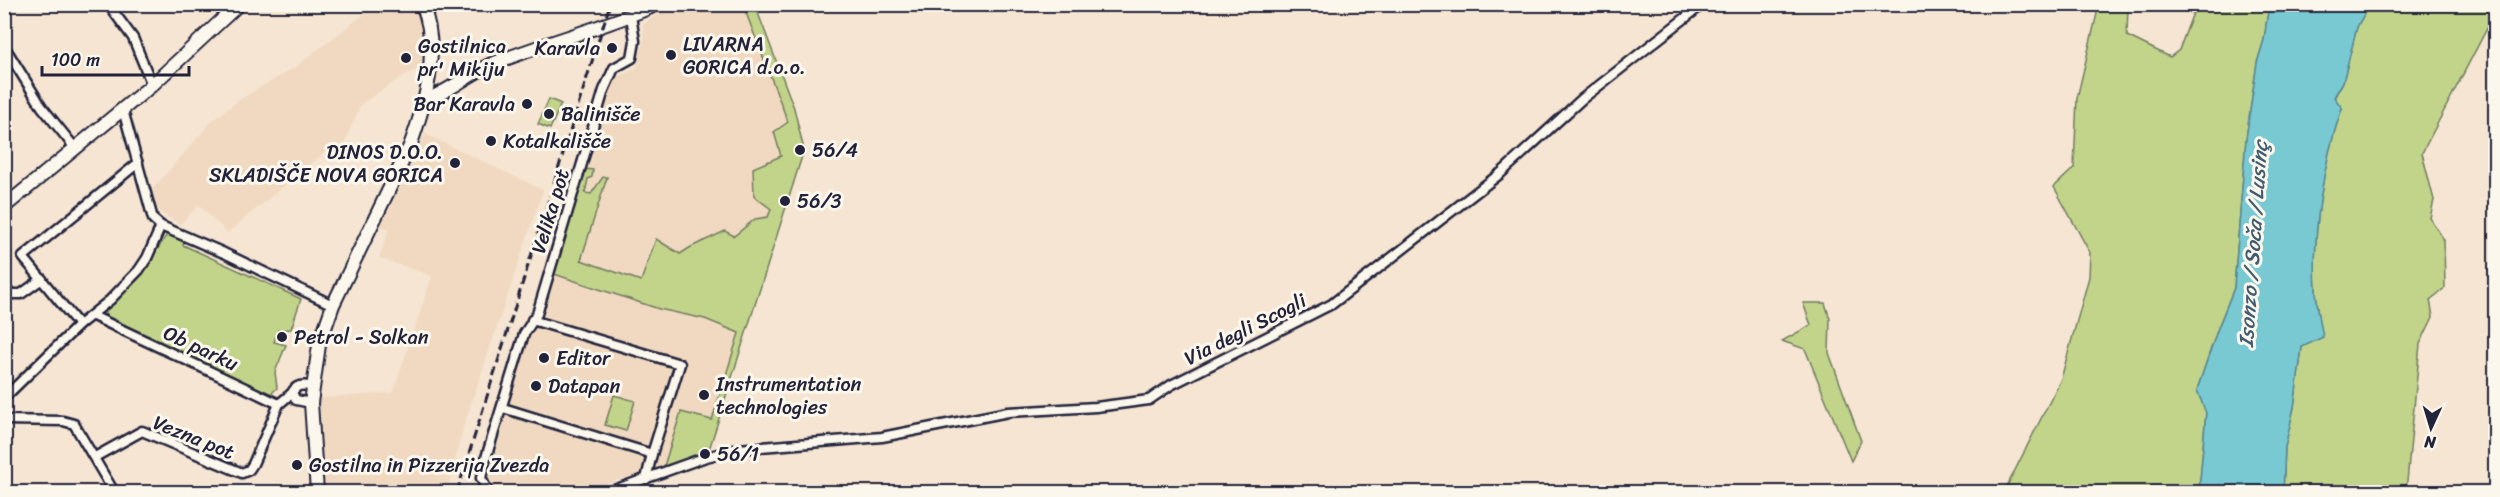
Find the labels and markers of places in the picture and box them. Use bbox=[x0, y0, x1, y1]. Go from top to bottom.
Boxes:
place label: LIVARNA GORICA d.o.o. bbox=[683, 27, 806, 85]
place label: Gostilnica pr' Mikiju bbox=[417, 29, 506, 87]
place label: Karavla bbox=[535, 31, 600, 66]
marker: Karavla bbox=[605, 41, 619, 55]
marker: LIVARNA GORICA d.o.o. bbox=[664, 48, 678, 62]
marker: Gostilnica pr' Mikiju bbox=[399, 51, 413, 65]
place label: Bar Karavla bbox=[413, 87, 515, 122]
marker: Bar Karavla bbox=[520, 97, 534, 111]
place label: Balinišče bbox=[561, 97, 641, 132]
marker: Balinišče bbox=[542, 107, 556, 121]
place label: Kotalkališče bbox=[503, 124, 611, 159]
place label: 56/4 bbox=[812, 133, 858, 168]
marker: Kotalkališče bbox=[484, 134, 498, 148]
place label: DINOS D.O.O. SKLADIŠČE NOVA GORICA bbox=[209, 135, 443, 193]
marker: 56/4 bbox=[793, 143, 807, 157]
marker: DINOS D.O.O. SKLADIŠČE NOVA GORICA bbox=[448, 156, 462, 170]
place label: 56/3 bbox=[797, 184, 842, 219]
marker: 56/3 bbox=[778, 194, 792, 208]
place label: Petrol - Solkan bbox=[294, 320, 429, 355]
marker: Petrol - Solkan bbox=[275, 330, 289, 344]
place label: Editor bbox=[556, 341, 611, 376]
marker: Editor bbox=[537, 351, 551, 365]
place label: Instrumentation technologies bbox=[715, 367, 862, 425]
place label: Datapan bbox=[548, 369, 620, 404]
marker: Datapan bbox=[529, 379, 543, 393]
marker: Instrumentation technologies bbox=[697, 388, 711, 402]
place label: 56/1 bbox=[717, 437, 759, 472]
marker: 56/1 bbox=[698, 447, 712, 461]
place label: Gostilna in Pizzerija Zvezda bbox=[309, 448, 549, 483]
marker: Gostilna in Pizzerija Zvezda bbox=[290, 458, 304, 472]

